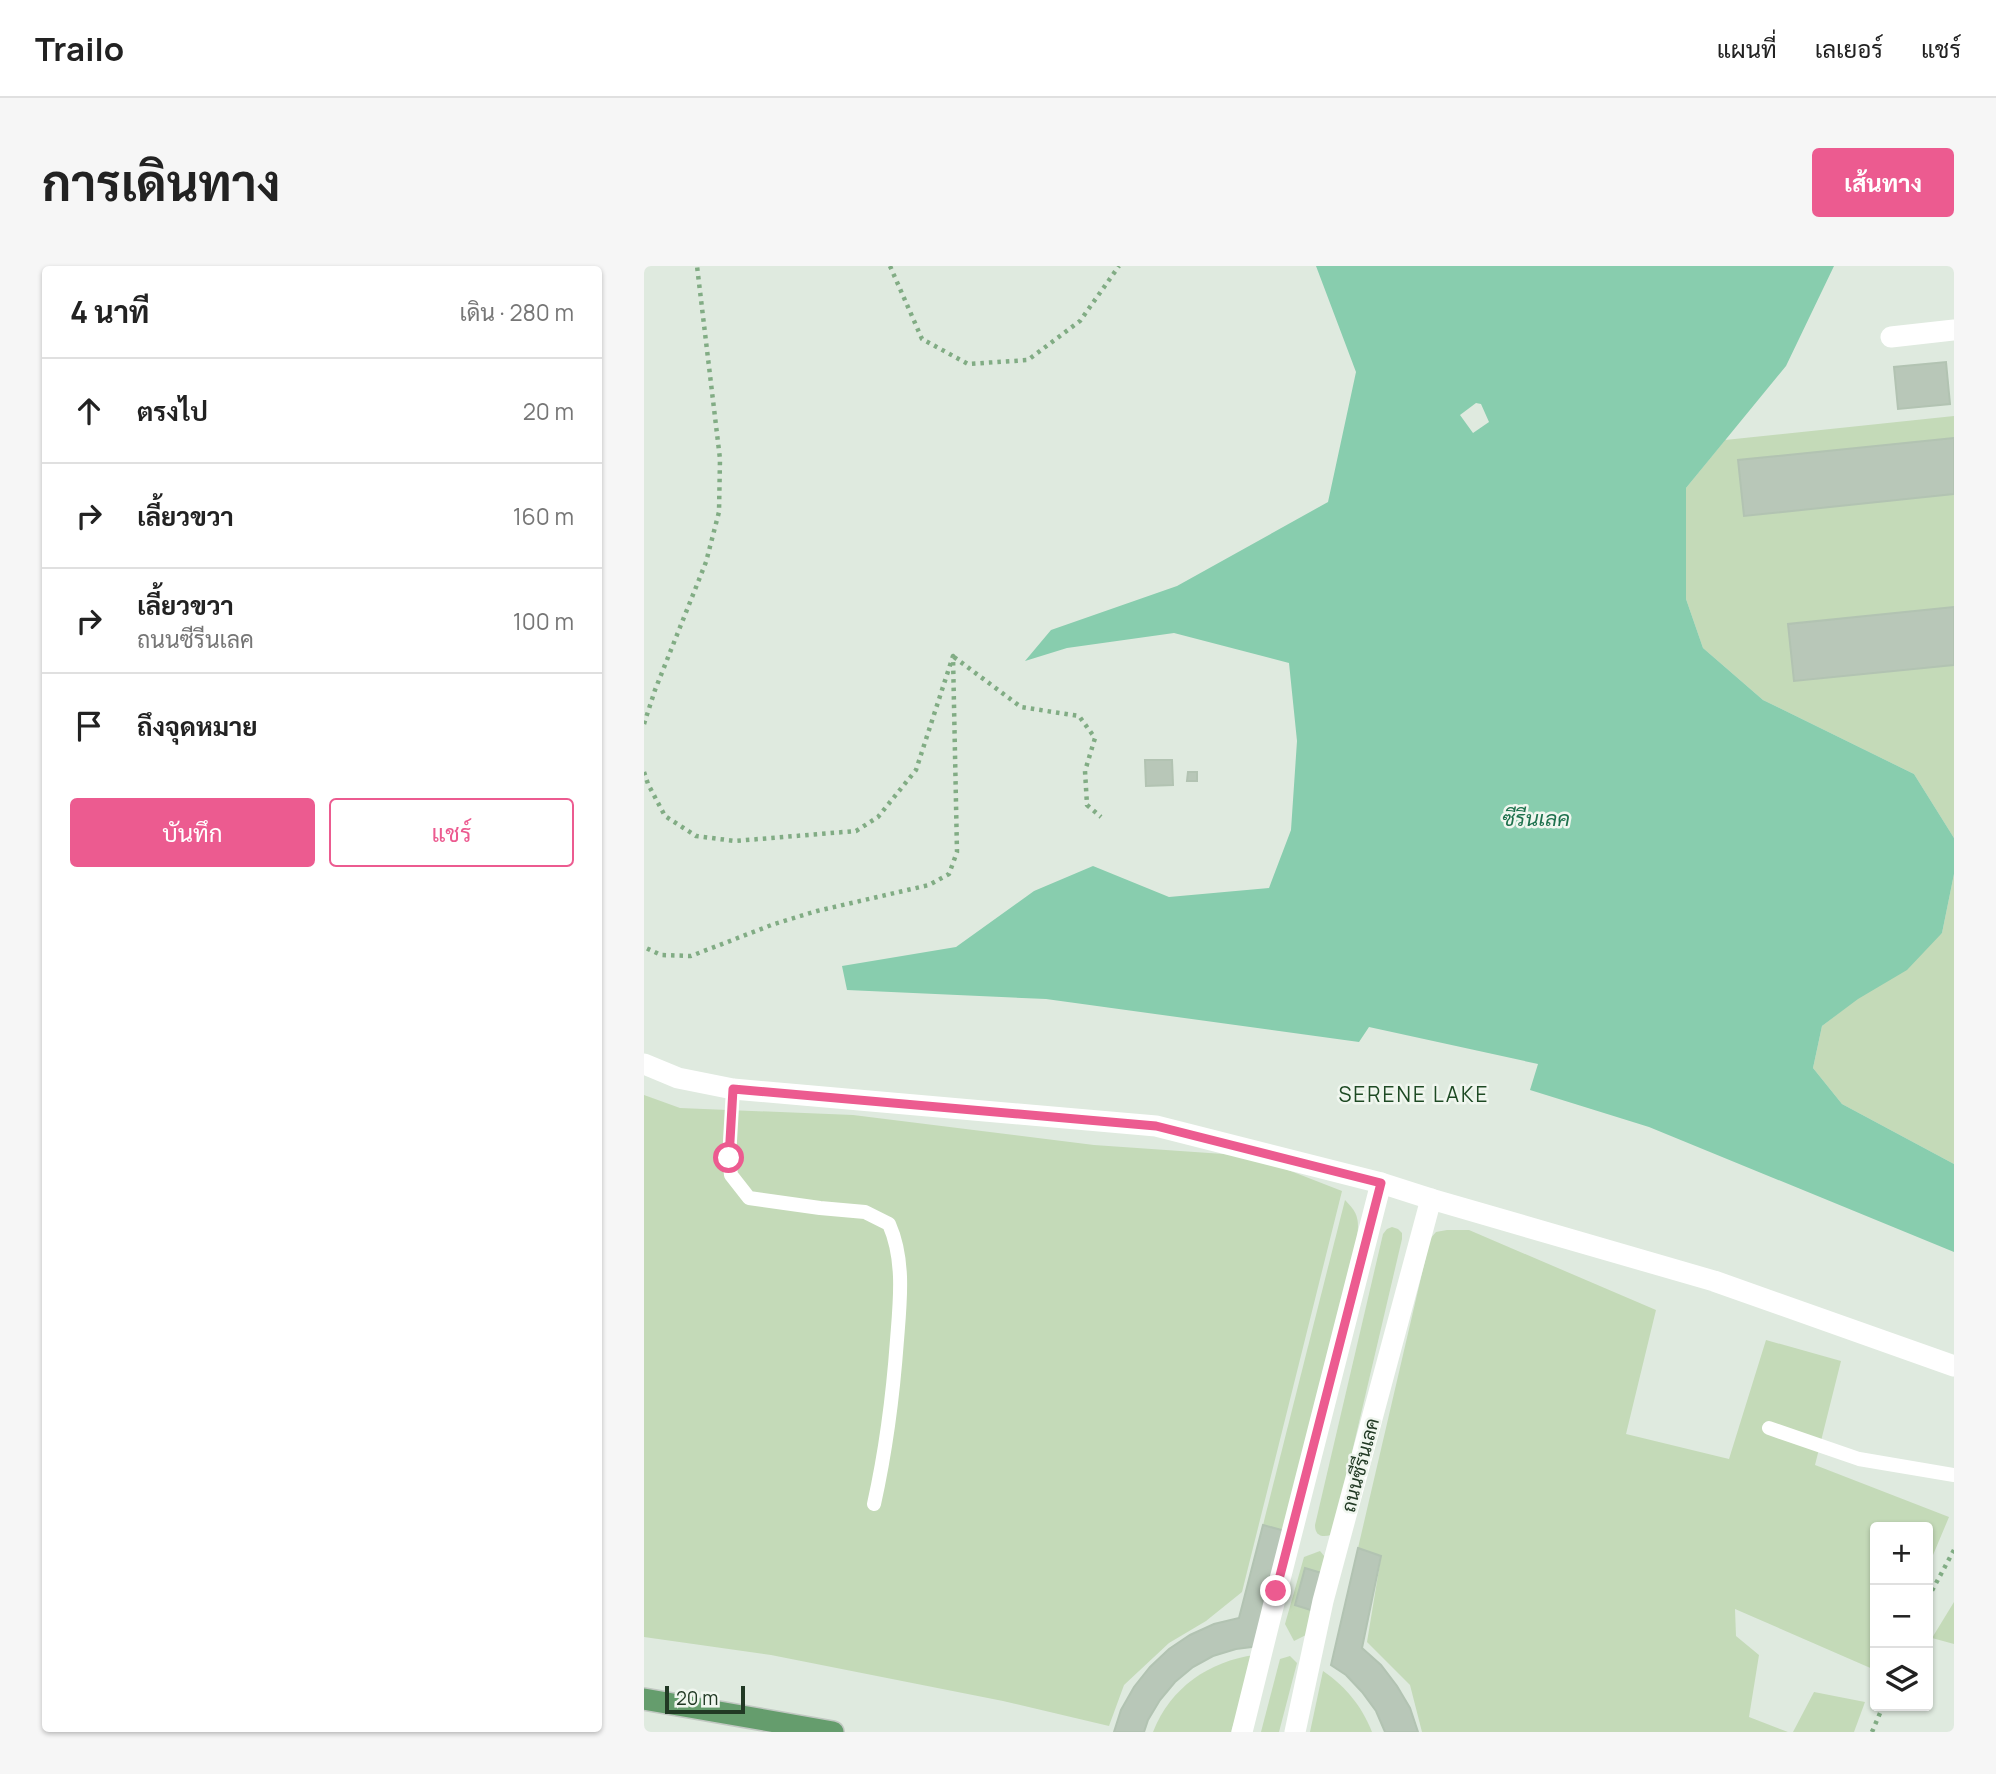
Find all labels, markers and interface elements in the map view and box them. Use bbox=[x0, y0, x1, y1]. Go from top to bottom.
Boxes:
text: Trailo bbox=[35, 26, 124, 71]
text: แผนที่ bbox=[1717, 32, 1777, 65]
text: เลเยอร์ bbox=[1815, 32, 1883, 65]
text: แชร์ bbox=[1921, 32, 1961, 65]
button: เส้นทาง bbox=[1812, 148, 1954, 217]
text: การเดินทาง bbox=[42, 149, 280, 216]
text: 4 นาที bbox=[70, 291, 149, 332]
text: เดิน · 280 m bbox=[460, 296, 574, 328]
icon: ahead bbox=[70, 392, 108, 430]
text: ตรงไป bbox=[137, 393, 208, 429]
text: 20 m bbox=[523, 395, 574, 427]
icon: right bbox=[70, 497, 108, 535]
text: เลี้ยวขวา bbox=[137, 498, 234, 534]
text: 160 m bbox=[513, 500, 574, 532]
text: เลี้ยวขวา bbox=[137, 587, 234, 623]
icon: right bbox=[70, 602, 108, 640]
text: 100 m bbox=[513, 605, 574, 637]
text: ถนนซีรีนเลค bbox=[137, 623, 254, 655]
icon: arrive bbox=[70, 707, 108, 745]
text: ถึงจุดหมาย bbox=[137, 708, 258, 744]
button: บันทึก bbox=[70, 798, 315, 867]
button: แชร์ bbox=[329, 798, 574, 867]
water label: ซีรีนเลค bbox=[1502, 804, 1570, 832]
district label: SERENE LAKE bbox=[1338, 1080, 1490, 1108]
route start bbox=[713, 1142, 744, 1173]
street label: ถนนซีรีนเลค bbox=[1335, 1415, 1385, 1515]
map controls bbox=[1870, 1522, 1933, 1711]
button: + bbox=[1870, 1522, 1933, 1585]
route end bbox=[1260, 1575, 1291, 1606]
button: − bbox=[1870, 1585, 1933, 1648]
button: layers bbox=[1870, 1648, 1933, 1711]
scale bar bbox=[665, 1683, 746, 1715]
text: 20 m bbox=[676, 1685, 718, 1711]

